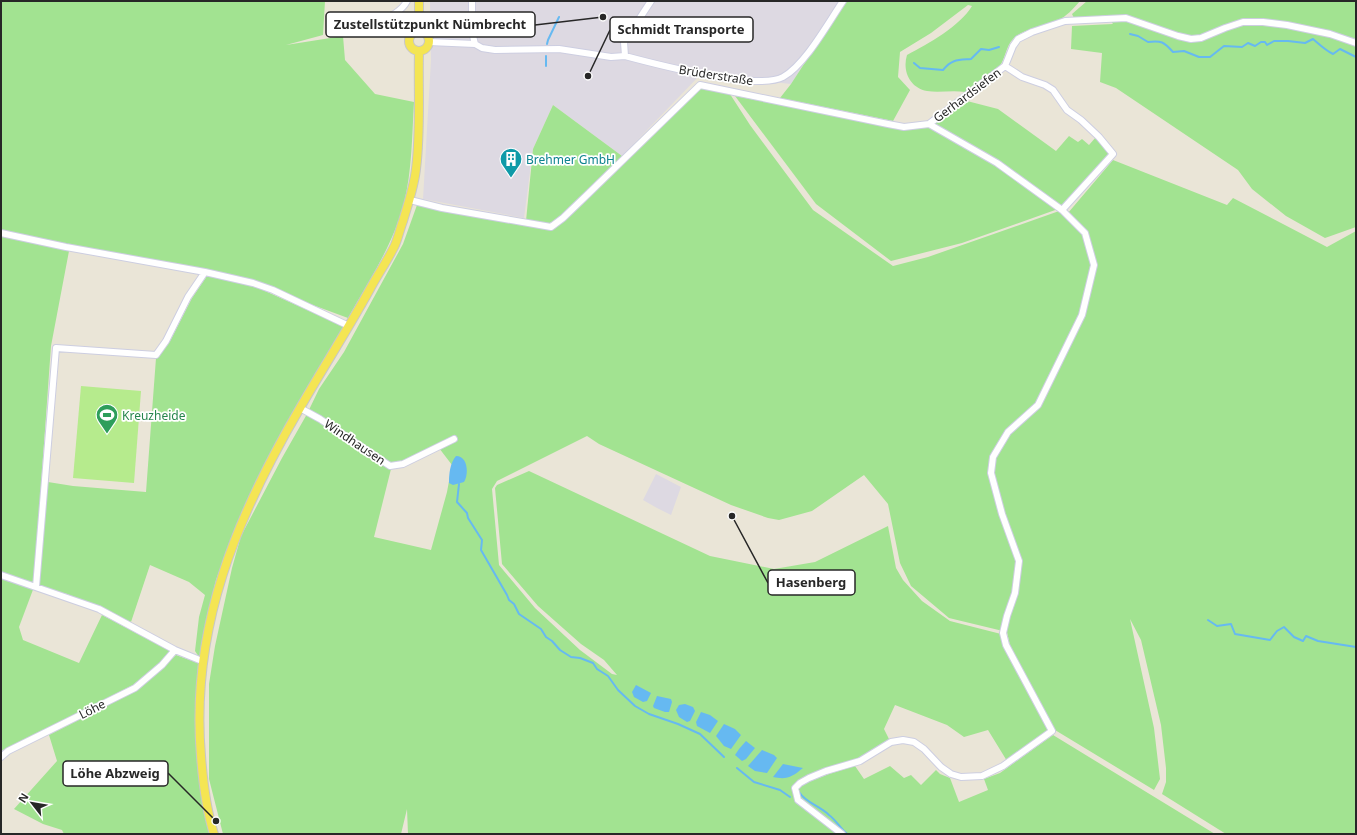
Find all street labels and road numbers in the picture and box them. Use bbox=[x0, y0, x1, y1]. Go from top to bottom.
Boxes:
street label: Brüderstraße bbox=[678, 61, 755, 89]
street label: Gerhardsiefen bbox=[930, 64, 1004, 126]
street label: Windhausen bbox=[321, 415, 389, 469]
street label: Löhe bbox=[76, 695, 108, 723]

